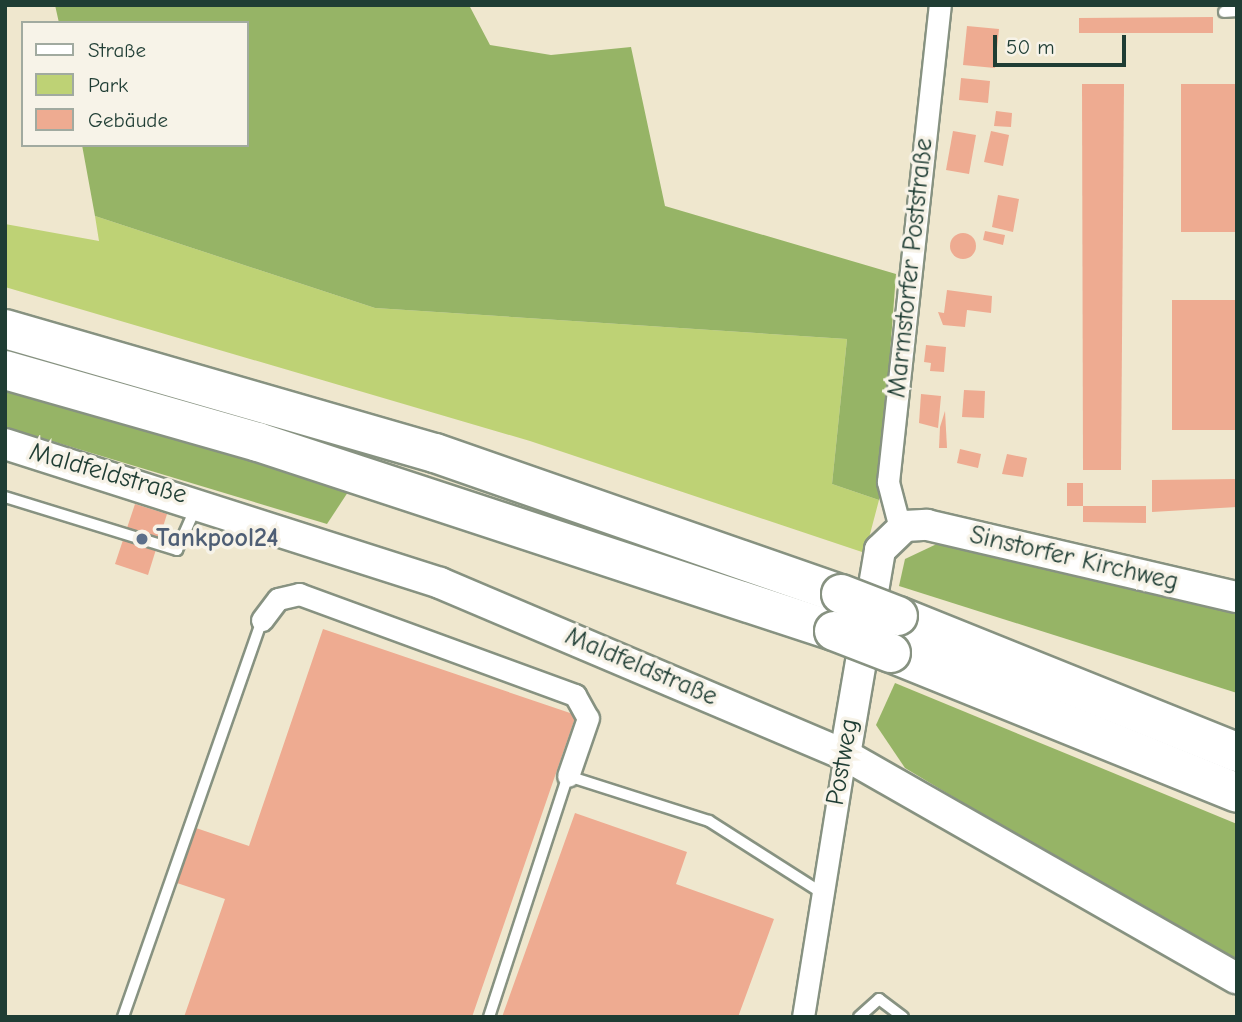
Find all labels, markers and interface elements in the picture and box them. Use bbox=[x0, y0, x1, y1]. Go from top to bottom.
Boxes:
legend bbox=[21, 21, 248, 147]
scale bar bbox=[997, 21, 1130, 65]
text: 50 m bbox=[1006, 35, 1055, 59]
text: Straße bbox=[88, 38, 146, 62]
text: Park bbox=[88, 73, 128, 97]
text: Gebäude bbox=[88, 108, 168, 132]
street label: Marmstorfer Poststraße bbox=[882, 137, 940, 399]
street label: Maldfeldstraße bbox=[26, 437, 190, 511]
street label: Sinstorfer Kirchweg bbox=[967, 520, 1181, 598]
place label: Tankpool24 bbox=[156, 523, 278, 555]
marker: Tankpool24 bbox=[134, 531, 150, 547]
street label: Maldfeldstraße bbox=[560, 621, 722, 713]
street label: Postweg bbox=[820, 716, 866, 808]

